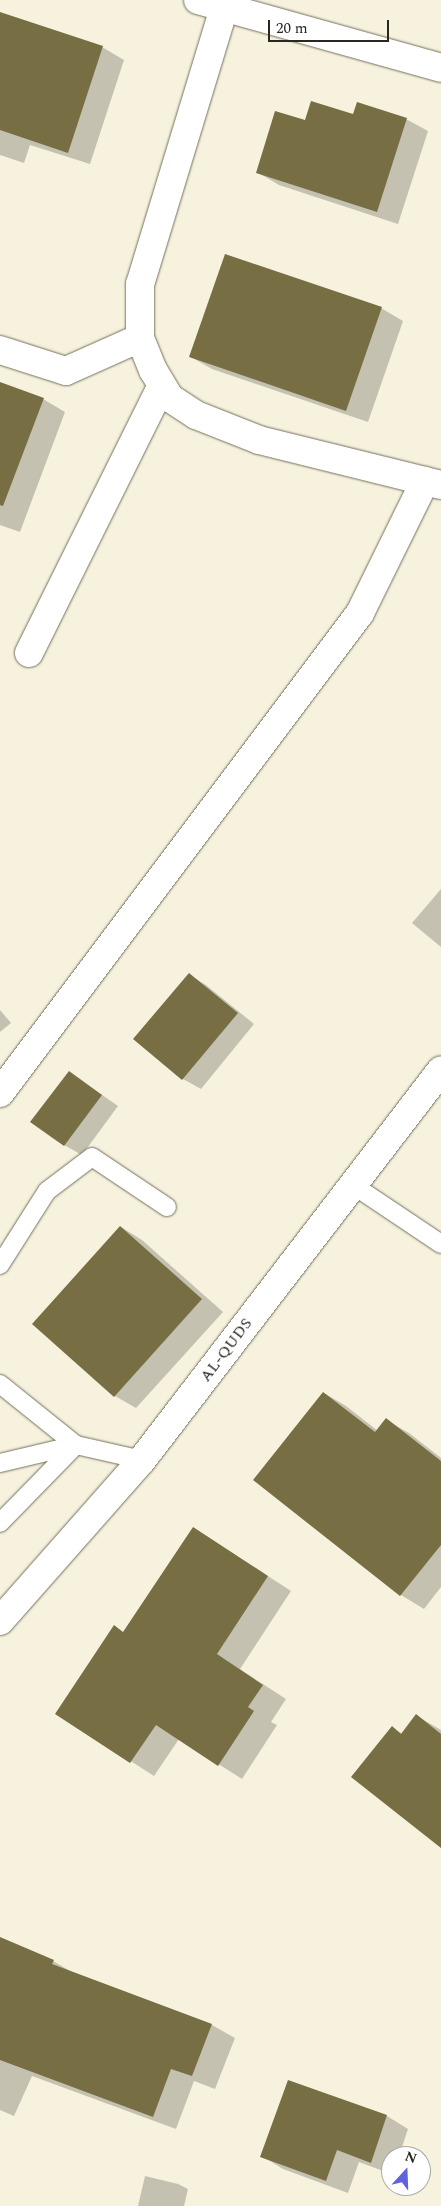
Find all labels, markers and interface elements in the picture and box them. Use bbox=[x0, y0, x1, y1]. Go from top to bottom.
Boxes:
scale bar bbox=[271, 10, 392, 42]
text: 20 m bbox=[276, 17, 308, 40]
street label: AL-QUDS bbox=[196, 1314, 256, 1386]
north arrow bbox=[381, 2146, 431, 2196]
text: N bbox=[402, 2146, 420, 2169]

